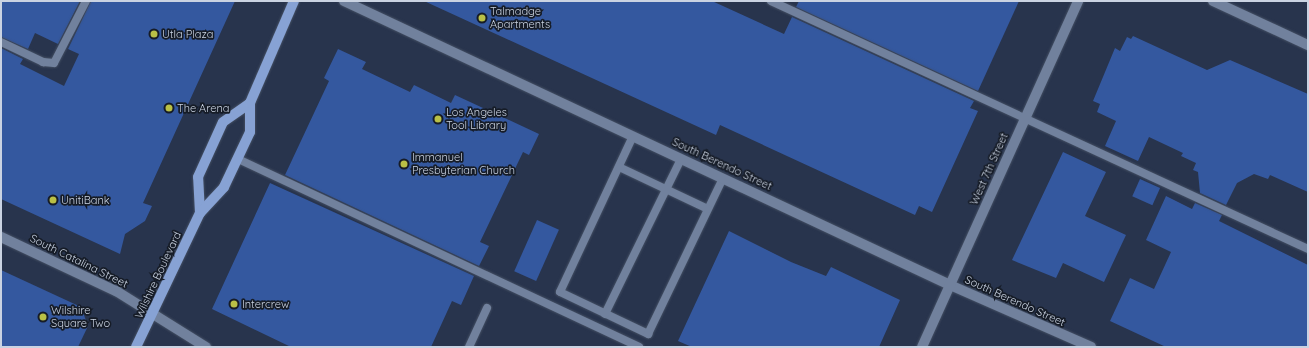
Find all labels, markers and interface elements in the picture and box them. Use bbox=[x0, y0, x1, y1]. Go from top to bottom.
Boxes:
place label: Talmadge Apartments bbox=[490, 5, 550, 31]
marker: Talmadge Apartments bbox=[477, 13, 487, 23]
place label: Utla Plaza bbox=[162, 27, 213, 41]
marker: Utla Plaza bbox=[149, 29, 159, 39]
place label: The Arena bbox=[177, 101, 229, 115]
marker: The Arena bbox=[164, 103, 174, 113]
place label: Los Angeles Tool Library bbox=[446, 106, 507, 132]
marker: Los Angeles Tool Library bbox=[433, 114, 443, 124]
street label: West 7th Street bbox=[967, 131, 1011, 207]
street label: South Berendo Street bbox=[670, 135, 774, 193]
place label: Immanuel Presbyterian Church bbox=[412, 151, 515, 177]
marker: Immanuel Presbyterian Church bbox=[399, 159, 409, 169]
place label: UnitiBank bbox=[61, 193, 110, 207]
marker: UnitiBank bbox=[48, 195, 58, 205]
street label: Wilshire Boulevard bbox=[132, 230, 184, 320]
street label: South Catalina Street bbox=[28, 232, 130, 290]
street label: South Berendo Street bbox=[963, 273, 1067, 329]
place label: Intercrew bbox=[242, 297, 289, 311]
marker: Intercrew bbox=[229, 299, 239, 309]
place label: Wilshire Square Two bbox=[51, 304, 110, 330]
marker: Wilshire Square Two bbox=[38, 312, 48, 322]

